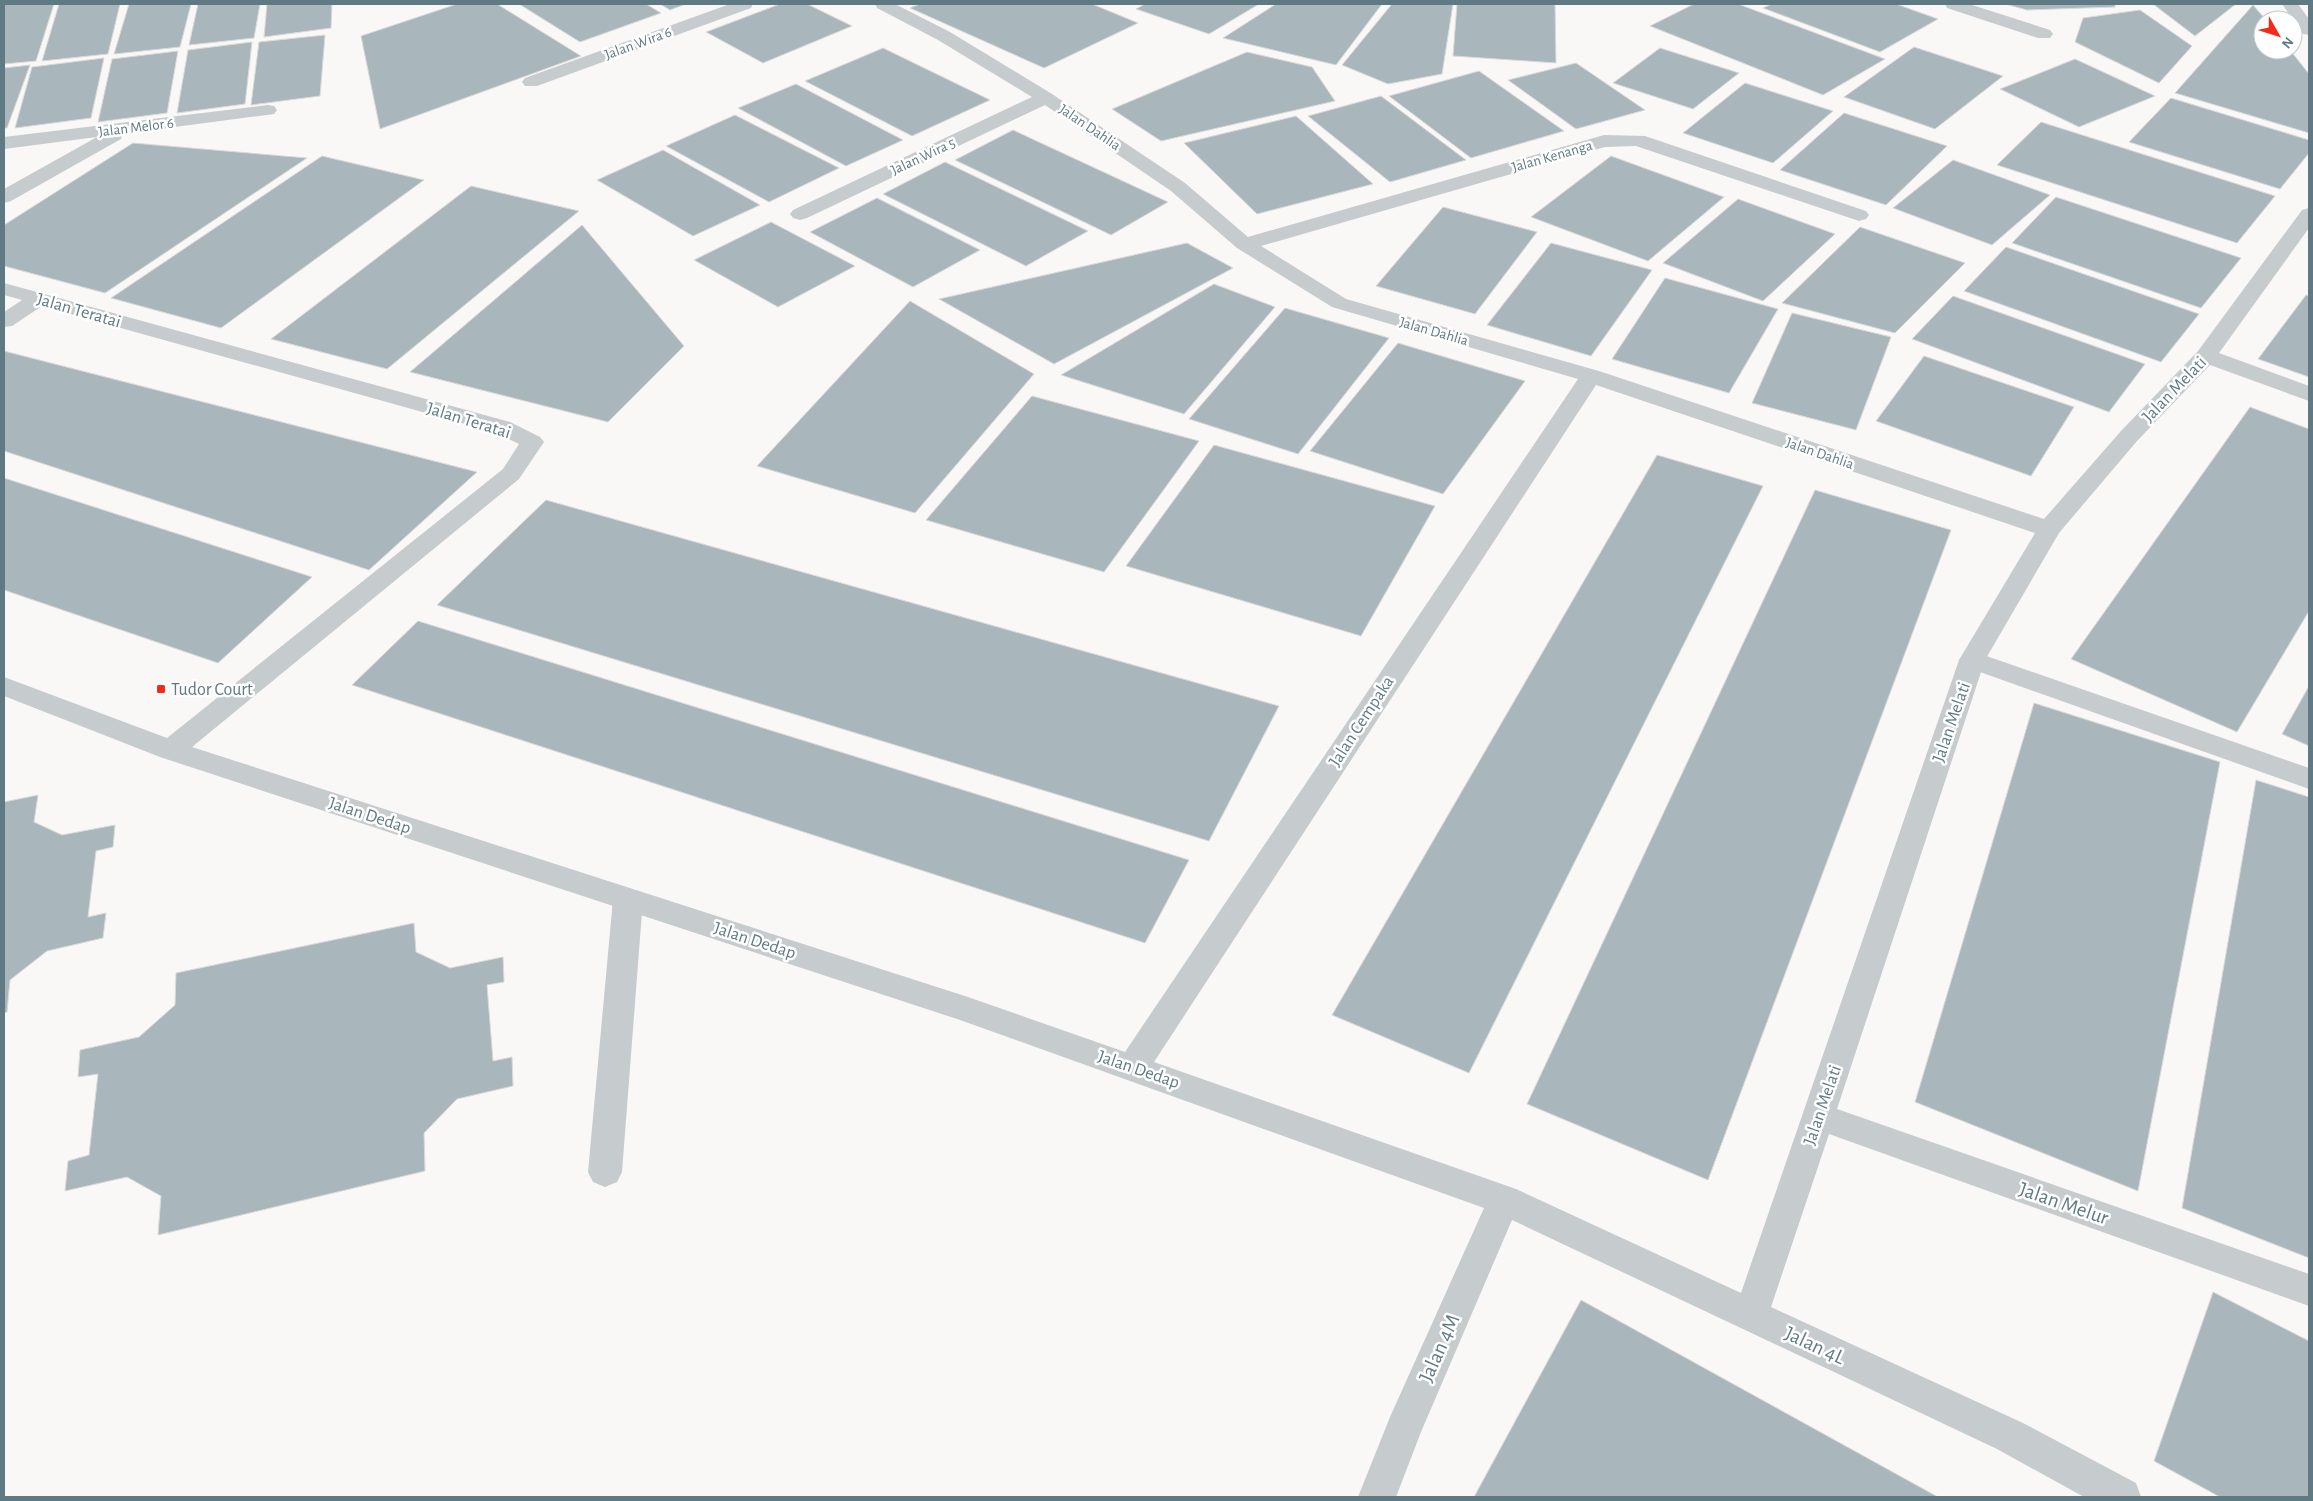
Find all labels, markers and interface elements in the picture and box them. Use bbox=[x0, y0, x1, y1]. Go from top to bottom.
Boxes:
north arrow bbox=[2253, 10, 2303, 60]
street label: Jalan Wira 6 bbox=[603, 24, 674, 63]
text: N bbox=[2279, 34, 2296, 51]
street label: Jalan Dahlia bbox=[1056, 101, 1123, 153]
street label: Jalan Melor 6 bbox=[98, 115, 175, 140]
street label: Jalan Wira 5 bbox=[889, 135, 958, 178]
street label: Jalan Kenanga bbox=[1510, 138, 1594, 175]
street label: Jalan Teratai bbox=[35, 290, 123, 332]
street label: Jalan Dahlia bbox=[1398, 315, 1470, 348]
street label: Jalan Melati bbox=[2139, 353, 2210, 426]
street label: Jalan Teratai bbox=[425, 400, 513, 442]
street label: Jalan Dahlia bbox=[1784, 435, 1856, 472]
street label: Jalan Cempaka bbox=[1326, 673, 1398, 770]
street label: Jalan Melati bbox=[1930, 680, 1974, 765]
place label: Tudor Court bbox=[171, 681, 253, 699]
marker: Tudor Court bbox=[155, 683, 167, 695]
street label: Jalan Dedap bbox=[326, 794, 413, 838]
street label: Jalan Dedap bbox=[711, 919, 798, 963]
street label: Jalan Dedap bbox=[1096, 1048, 1182, 1092]
street label: Jalan Melati bbox=[1801, 1063, 1845, 1148]
street label: Jalan Melur bbox=[2016, 1178, 2111, 1229]
street label: Jalan 4M bbox=[1415, 1311, 1464, 1385]
street label: Jalan 4L bbox=[1782, 1322, 1848, 1369]

